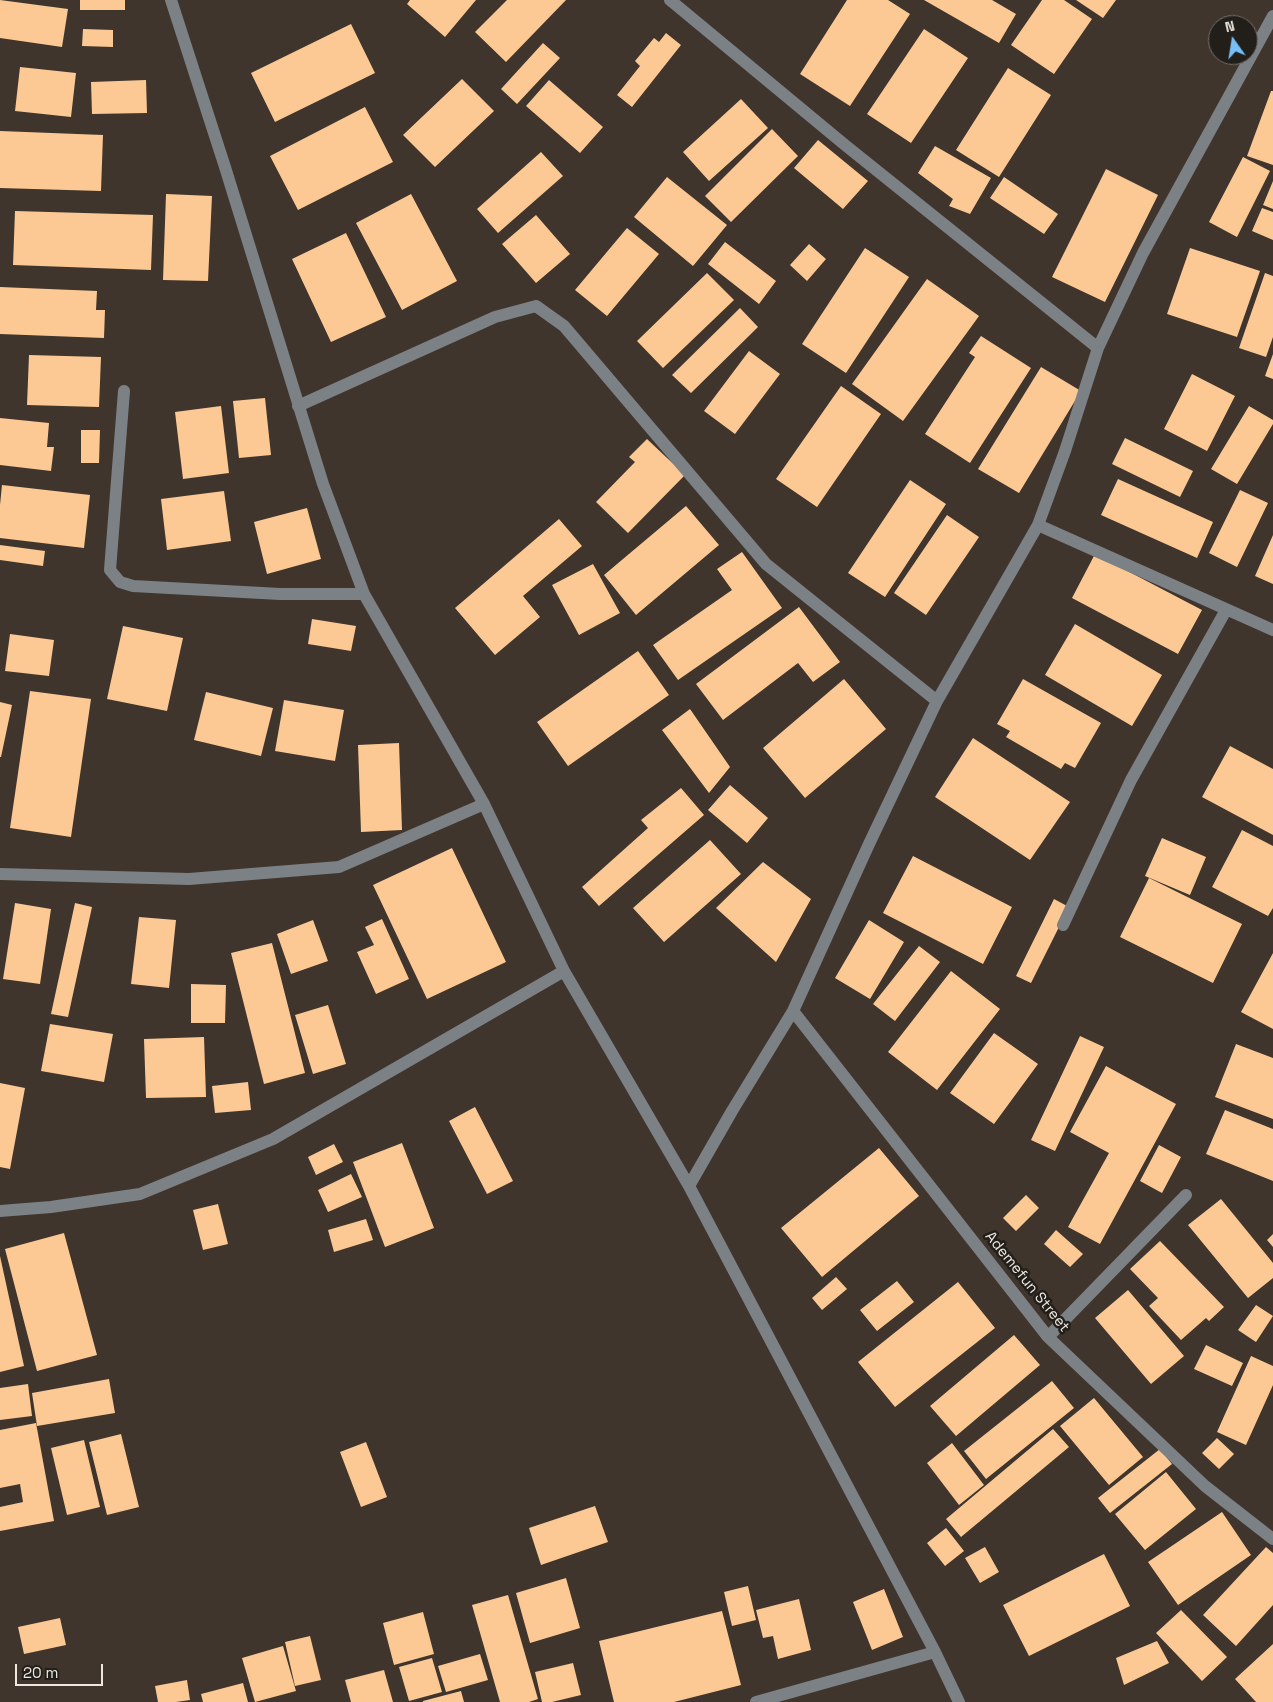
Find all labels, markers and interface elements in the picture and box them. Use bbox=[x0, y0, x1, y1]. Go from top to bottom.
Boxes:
north arrow bbox=[1208, 15, 1258, 65]
text: N bbox=[1223, 17, 1236, 36]
street label: Ademefun Street bbox=[981, 1228, 1073, 1336]
scale bar bbox=[18, 1654, 105, 1686]
text: 20 m bbox=[23, 1663, 58, 1682]

